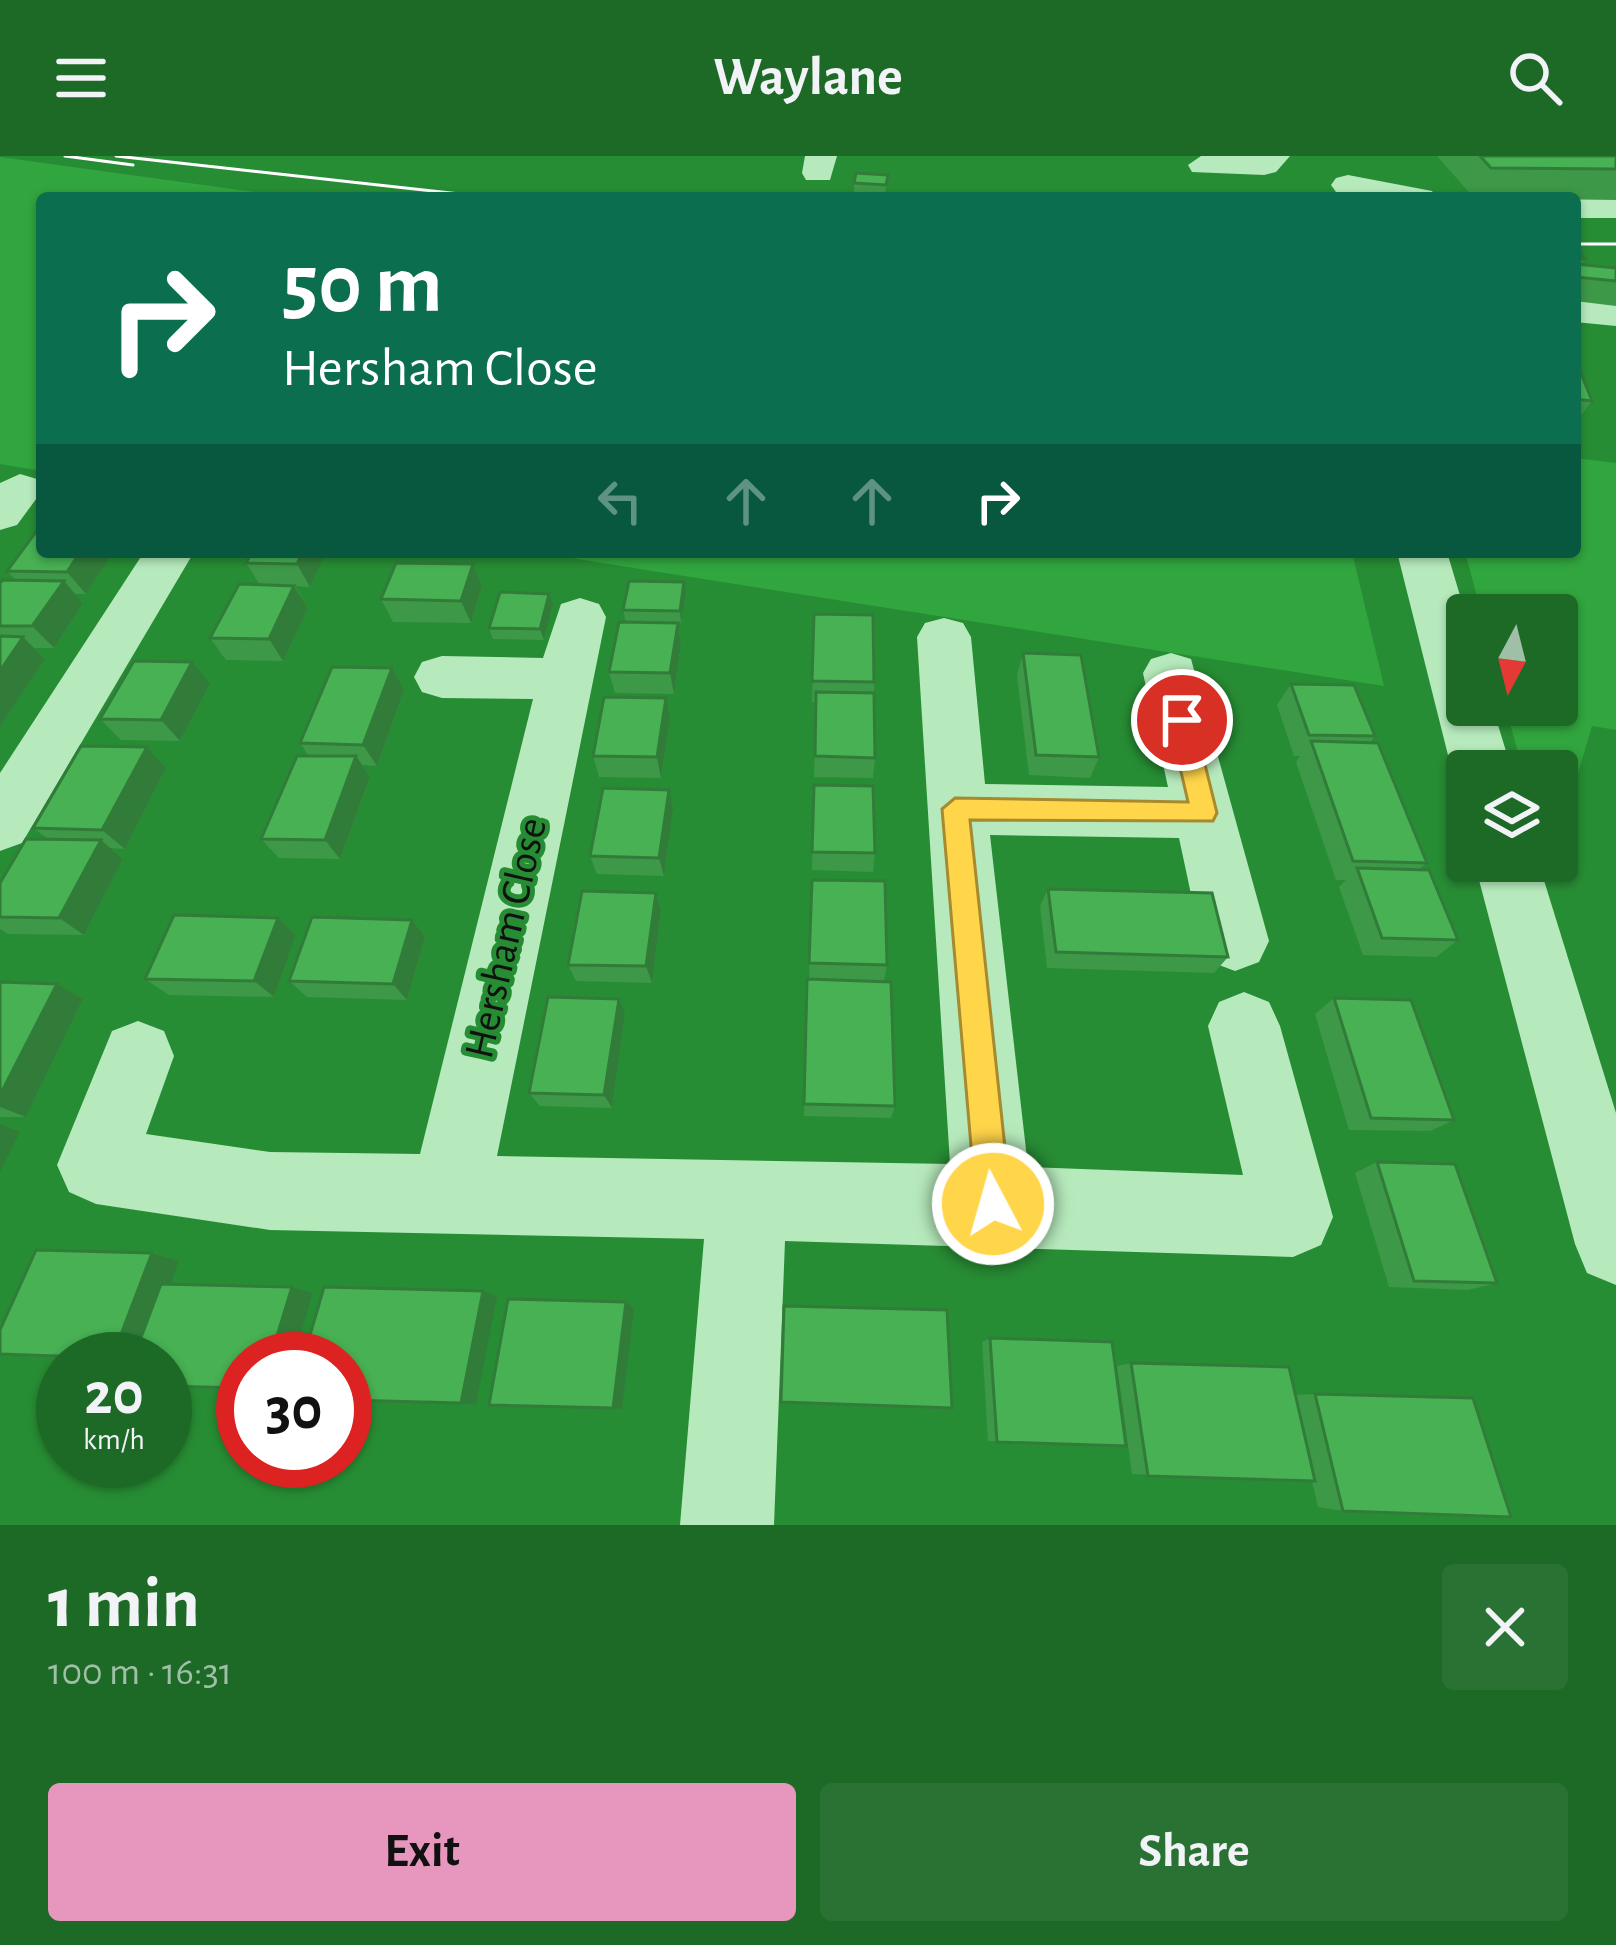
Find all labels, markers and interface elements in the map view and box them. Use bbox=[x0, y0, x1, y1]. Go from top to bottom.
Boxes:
icon: menu bbox=[48, 45, 114, 111]
icon: search bbox=[1502, 45, 1568, 111]
text: Waylane bbox=[713, 51, 903, 105]
icon: right bbox=[84, 240, 240, 396]
text: 50 m bbox=[282, 244, 443, 328]
text: Hersham Close bbox=[282, 342, 598, 396]
icon: left bbox=[587, 468, 653, 534]
icon: ahead bbox=[713, 468, 779, 534]
icon: ahead bbox=[839, 468, 905, 534]
icon: right bbox=[965, 468, 1031, 534]
north arrow bbox=[1446, 594, 1578, 726]
map controls bbox=[1446, 594, 1578, 882]
pin bbox=[1131, 669, 1233, 771]
icon: arrive bbox=[1149, 687, 1215, 753]
button: layers bbox=[1446, 750, 1578, 882]
street label: Hersham Close bbox=[458, 814, 554, 1062]
position arrow bbox=[930, 1141, 1056, 1267]
speed limit sign: 30 bbox=[216, 1332, 372, 1488]
text: 20 bbox=[84, 1365, 144, 1425]
text: km/h bbox=[83, 1425, 145, 1455]
button: close bbox=[1442, 1564, 1568, 1690]
text: 1 min bbox=[48, 1568, 200, 1640]
text: 100 m · 16:31 bbox=[48, 1653, 232, 1692]
button: Exit bbox=[48, 1783, 796, 1921]
button: Share bbox=[820, 1783, 1568, 1921]

